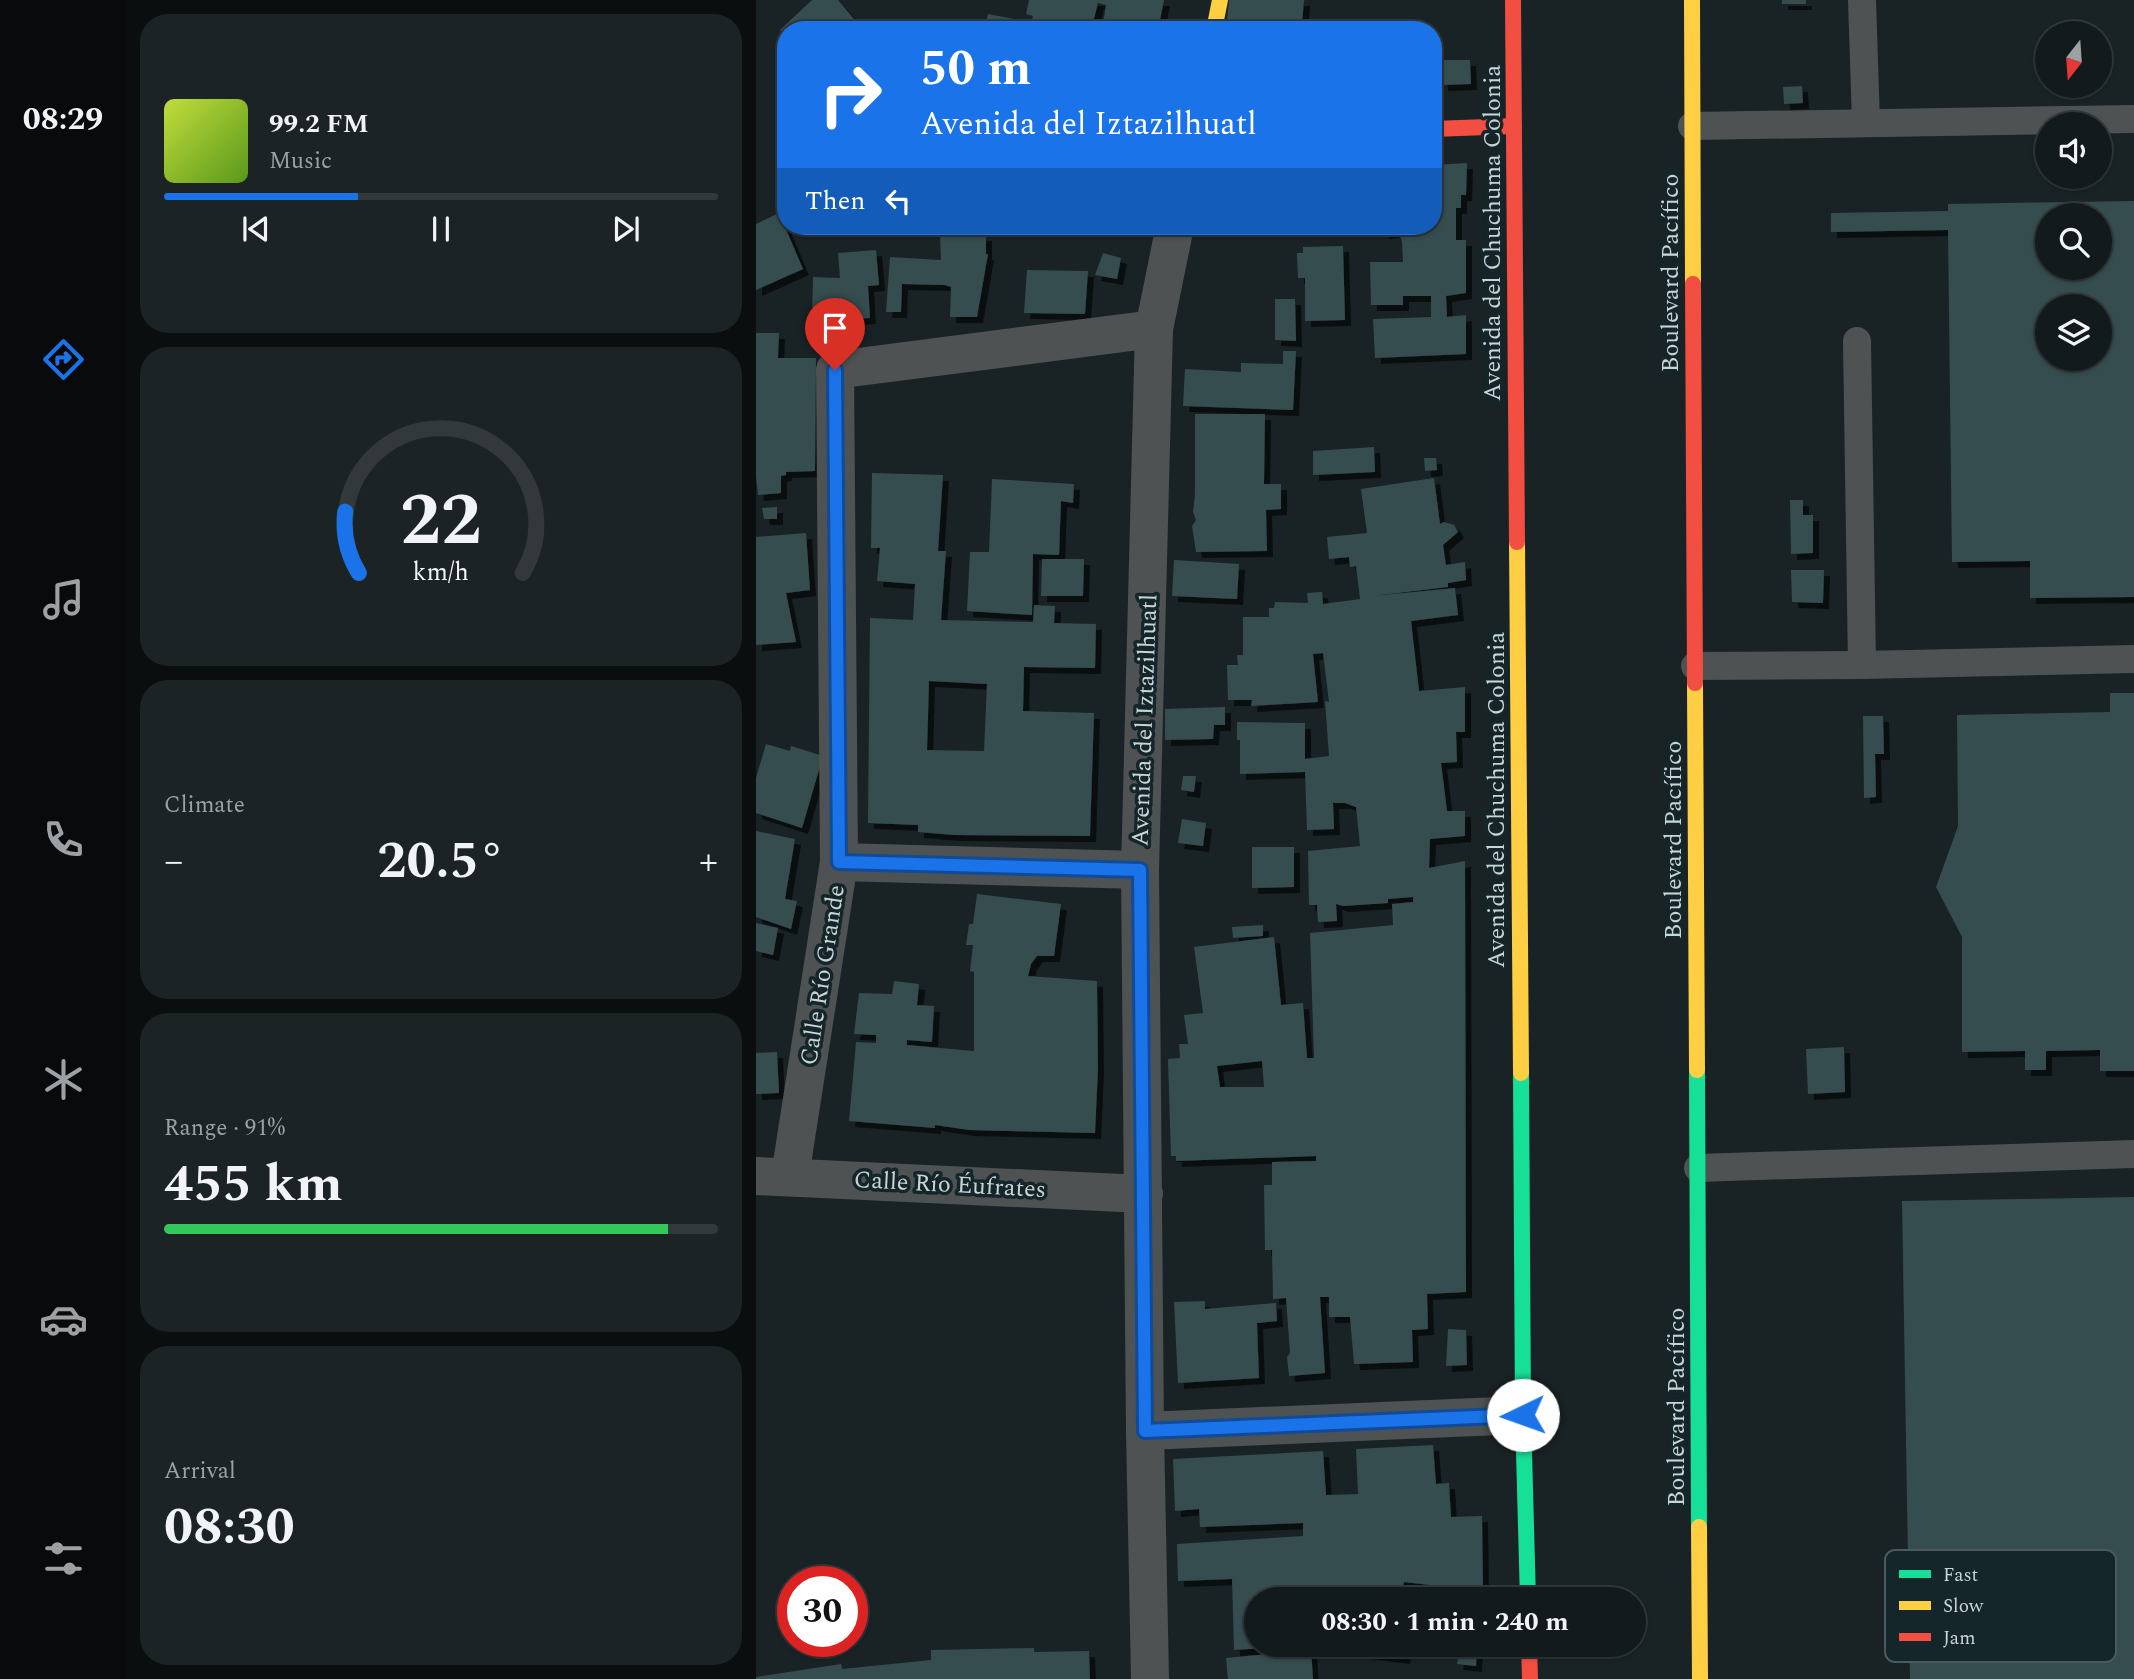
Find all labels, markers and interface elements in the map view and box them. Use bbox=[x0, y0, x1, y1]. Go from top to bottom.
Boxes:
north arrow bbox=[2035, 21, 2112, 98]
map controls bbox=[2035, 21, 2112, 371]
text: 50 m bbox=[920, 32, 1031, 107]
icon: right bbox=[805, 49, 896, 140]
street label: Avenida del Chuchuma Colonia bbox=[1475, 65, 1511, 401]
text: 08:29 bbox=[23, 95, 103, 144]
text: Avenida del Iztazilhuatl bbox=[920, 100, 1257, 149]
text: 99.2 FM bbox=[269, 104, 369, 144]
button: sound bbox=[2035, 112, 2112, 189]
text: Music bbox=[269, 144, 332, 179]
street label: Boulevard Pacífico bbox=[1653, 173, 1689, 373]
text: Then bbox=[805, 181, 865, 221]
icon: left bbox=[879, 182, 917, 220]
button: search bbox=[2035, 203, 2112, 280]
icon: previous bbox=[237, 210, 275, 248]
icon: pause bbox=[422, 210, 460, 248]
icon: next bbox=[607, 210, 645, 248]
button: layers bbox=[2035, 294, 2112, 371]
pin bbox=[805, 298, 865, 370]
icon: arrive bbox=[816, 309, 854, 347]
icon: directions bbox=[39, 335, 88, 384]
text: 22 bbox=[400, 466, 482, 577]
text: km/h bbox=[413, 553, 469, 591]
icon: music bbox=[39, 575, 88, 624]
street label: Avenida del Iztazilhuatl bbox=[1123, 593, 1167, 847]
street label: Avenida del Chuchuma Colonia bbox=[1479, 632, 1515, 968]
street label: Boulevard Pacífico bbox=[1656, 740, 1692, 940]
text: Climate bbox=[164, 788, 245, 823]
icon: phone bbox=[39, 815, 88, 864]
text: 20.5° bbox=[377, 822, 505, 901]
text: − bbox=[164, 833, 183, 891]
text: + bbox=[699, 833, 718, 891]
street label: Calle Río Grande bbox=[791, 882, 855, 1068]
icon: climate bbox=[39, 1055, 88, 1104]
text: Range · 91% bbox=[164, 1111, 285, 1146]
text: 455 km bbox=[164, 1145, 343, 1224]
street label: Calle Río Éufrates bbox=[853, 1162, 1047, 1208]
icon: car bbox=[39, 1295, 88, 1344]
street label: Boulevard Pacífico bbox=[1659, 1307, 1695, 1507]
position arrow bbox=[1486, 1378, 1560, 1452]
text: Arrival bbox=[164, 1454, 236, 1489]
text: 08:30 bbox=[164, 1488, 295, 1567]
icon: filters bbox=[39, 1534, 88, 1583]
legend bbox=[1885, 1550, 2116, 1662]
text: Fast bbox=[1943, 1561, 1979, 1590]
speed limit sign: 30 bbox=[777, 1566, 868, 1657]
text: Slow bbox=[1943, 1592, 1984, 1621]
text: 08:30 · 1 min · 240 m bbox=[1321, 1602, 1569, 1642]
text: Jam bbox=[1943, 1624, 1975, 1653]

